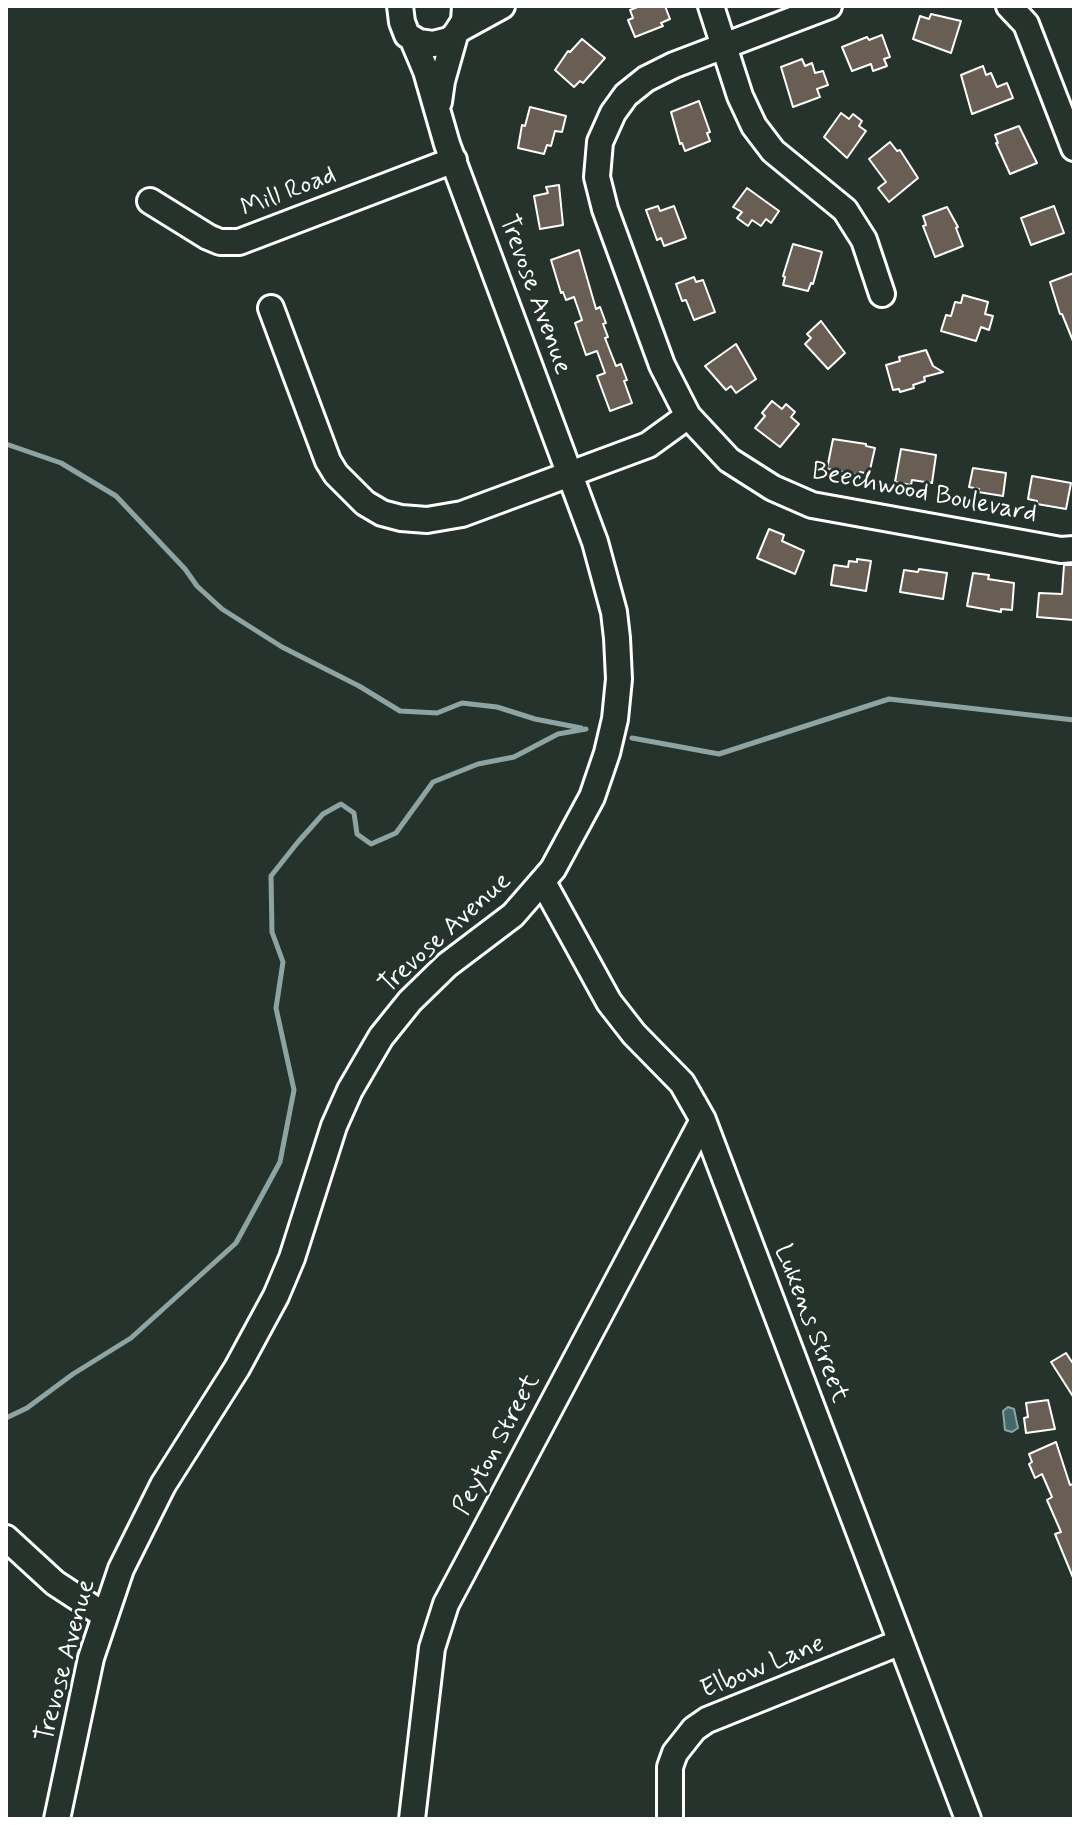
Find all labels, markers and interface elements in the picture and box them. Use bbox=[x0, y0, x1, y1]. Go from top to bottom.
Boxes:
street label: Mill Road bbox=[237, 161, 341, 225]
street label: Trevose Avenue bbox=[491, 211, 577, 379]
street label: Beechwood Boulevard bbox=[809, 457, 1039, 531]
street label: Trevose Avenue bbox=[373, 866, 519, 1002]
street label: Lukens Street bbox=[766, 1241, 854, 1407]
street label: Peyton Street bbox=[448, 1369, 548, 1521]
street label: Trevose Avenue bbox=[30, 1576, 104, 1746]
street label: Elbow Lane bbox=[696, 1629, 830, 1707]

